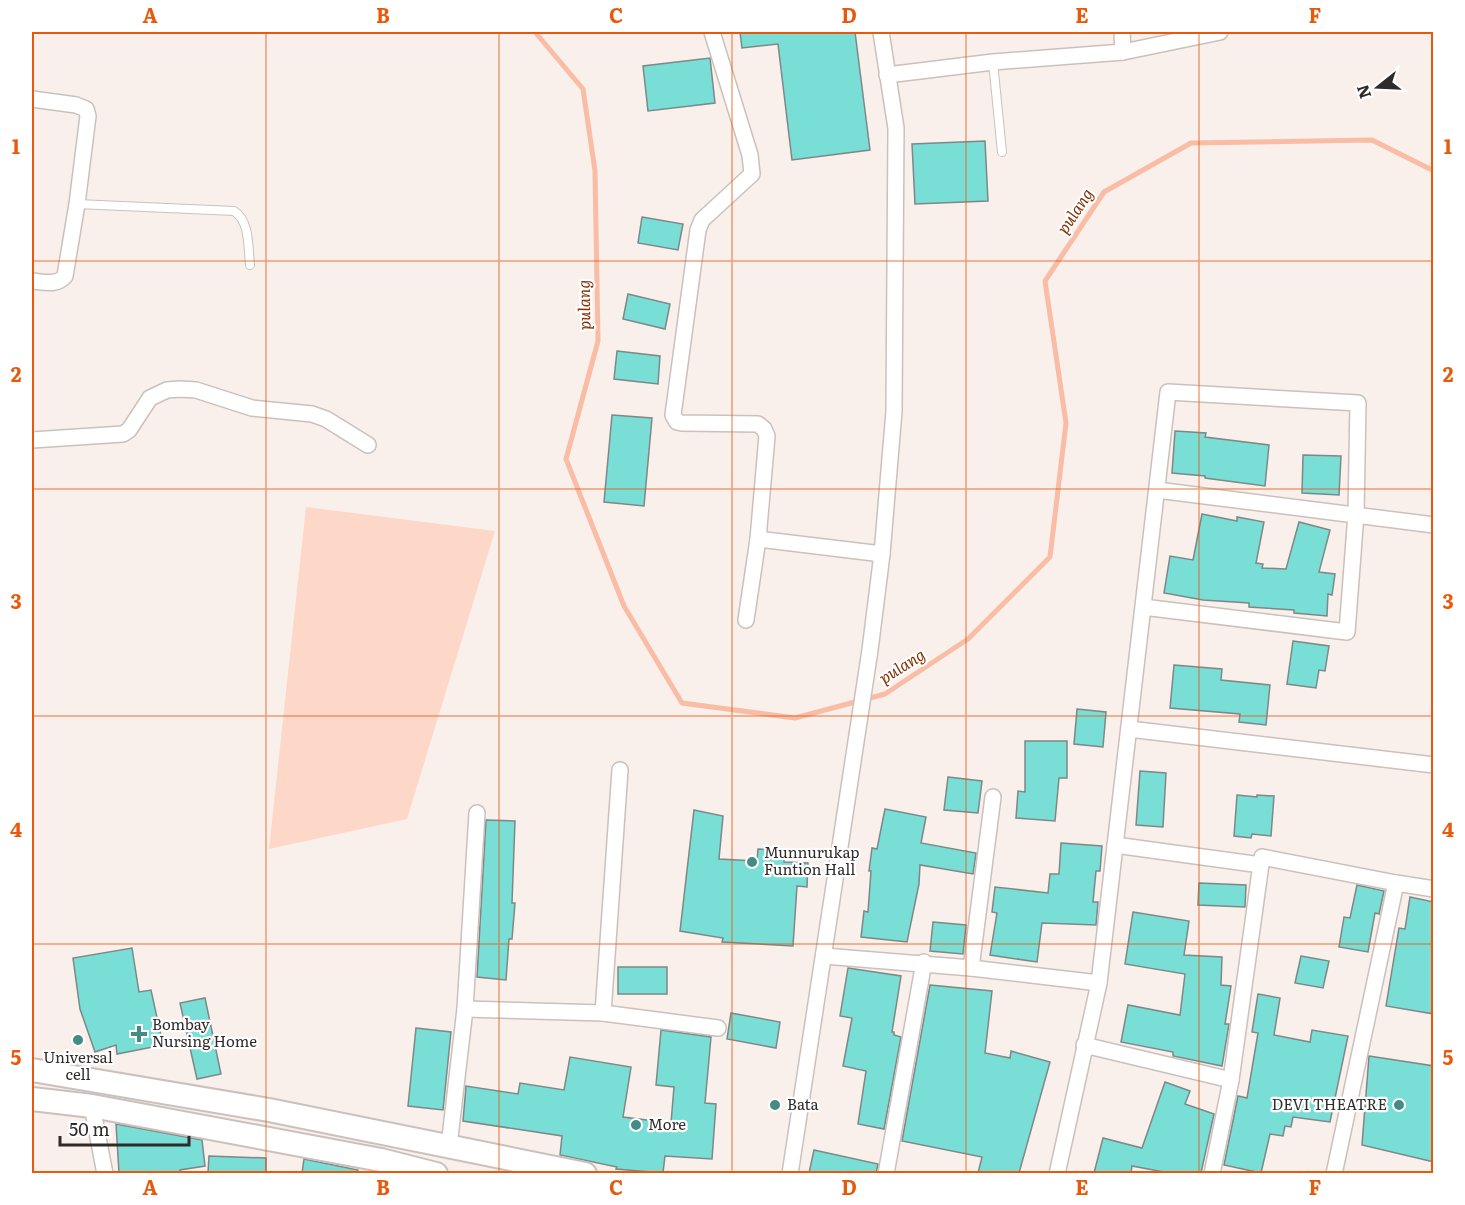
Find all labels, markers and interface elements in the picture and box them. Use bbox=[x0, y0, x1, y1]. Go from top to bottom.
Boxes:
text: A bbox=[142, 0, 158, 29]
text: B bbox=[376, 0, 390, 29]
text: C bbox=[609, 0, 623, 29]
text: D bbox=[841, 0, 857, 29]
text: E bbox=[1075, 0, 1089, 29]
text: F bbox=[1309, 0, 1322, 29]
north arrow bbox=[1348, 57, 1408, 117]
text: N bbox=[1349, 82, 1376, 102]
text: 1 bbox=[12, 130, 20, 160]
text: 1 bbox=[1444, 130, 1452, 160]
water label: pulang bbox=[1050, 183, 1098, 238]
water label: pulang bbox=[571, 280, 595, 330]
text: 2 bbox=[11, 358, 22, 388]
text: 2 bbox=[1443, 358, 1454, 388]
text: 3 bbox=[10, 585, 22, 615]
text: 3 bbox=[1442, 585, 1454, 615]
water label: pulang bbox=[874, 642, 929, 689]
text: 4 bbox=[10, 813, 22, 843]
text: 4 bbox=[1442, 813, 1454, 843]
place label: Munnurukap Funtion Hall bbox=[764, 840, 860, 880]
marker: Munnurukap Funtion Hall bbox=[745, 855, 759, 869]
place label: Bombay Nursing Home bbox=[152, 1012, 257, 1052]
marker: Bombay Nursing Home bbox=[130, 1025, 148, 1043]
marker: Universal cell bbox=[71, 1033, 85, 1047]
text: 5 bbox=[11, 1041, 22, 1071]
text: 5 bbox=[1443, 1041, 1454, 1071]
place label: Universal cell bbox=[43, 1045, 113, 1085]
place label: Bata bbox=[787, 1092, 819, 1115]
place label: DEVI THEATRE bbox=[1272, 1092, 1387, 1115]
marker: Bata bbox=[768, 1098, 782, 1112]
marker: DEVI THEATRE bbox=[1392, 1098, 1406, 1112]
scale bar bbox=[60, 1109, 189, 1147]
place label: More bbox=[648, 1112, 686, 1135]
text: 50 m bbox=[69, 1115, 110, 1142]
marker: More bbox=[629, 1118, 643, 1132]
text: A bbox=[142, 1171, 158, 1201]
text: B bbox=[376, 1171, 390, 1201]
text: C bbox=[609, 1171, 623, 1201]
text: D bbox=[841, 1171, 857, 1201]
text: E bbox=[1075, 1171, 1089, 1201]
text: F bbox=[1309, 1171, 1322, 1201]

